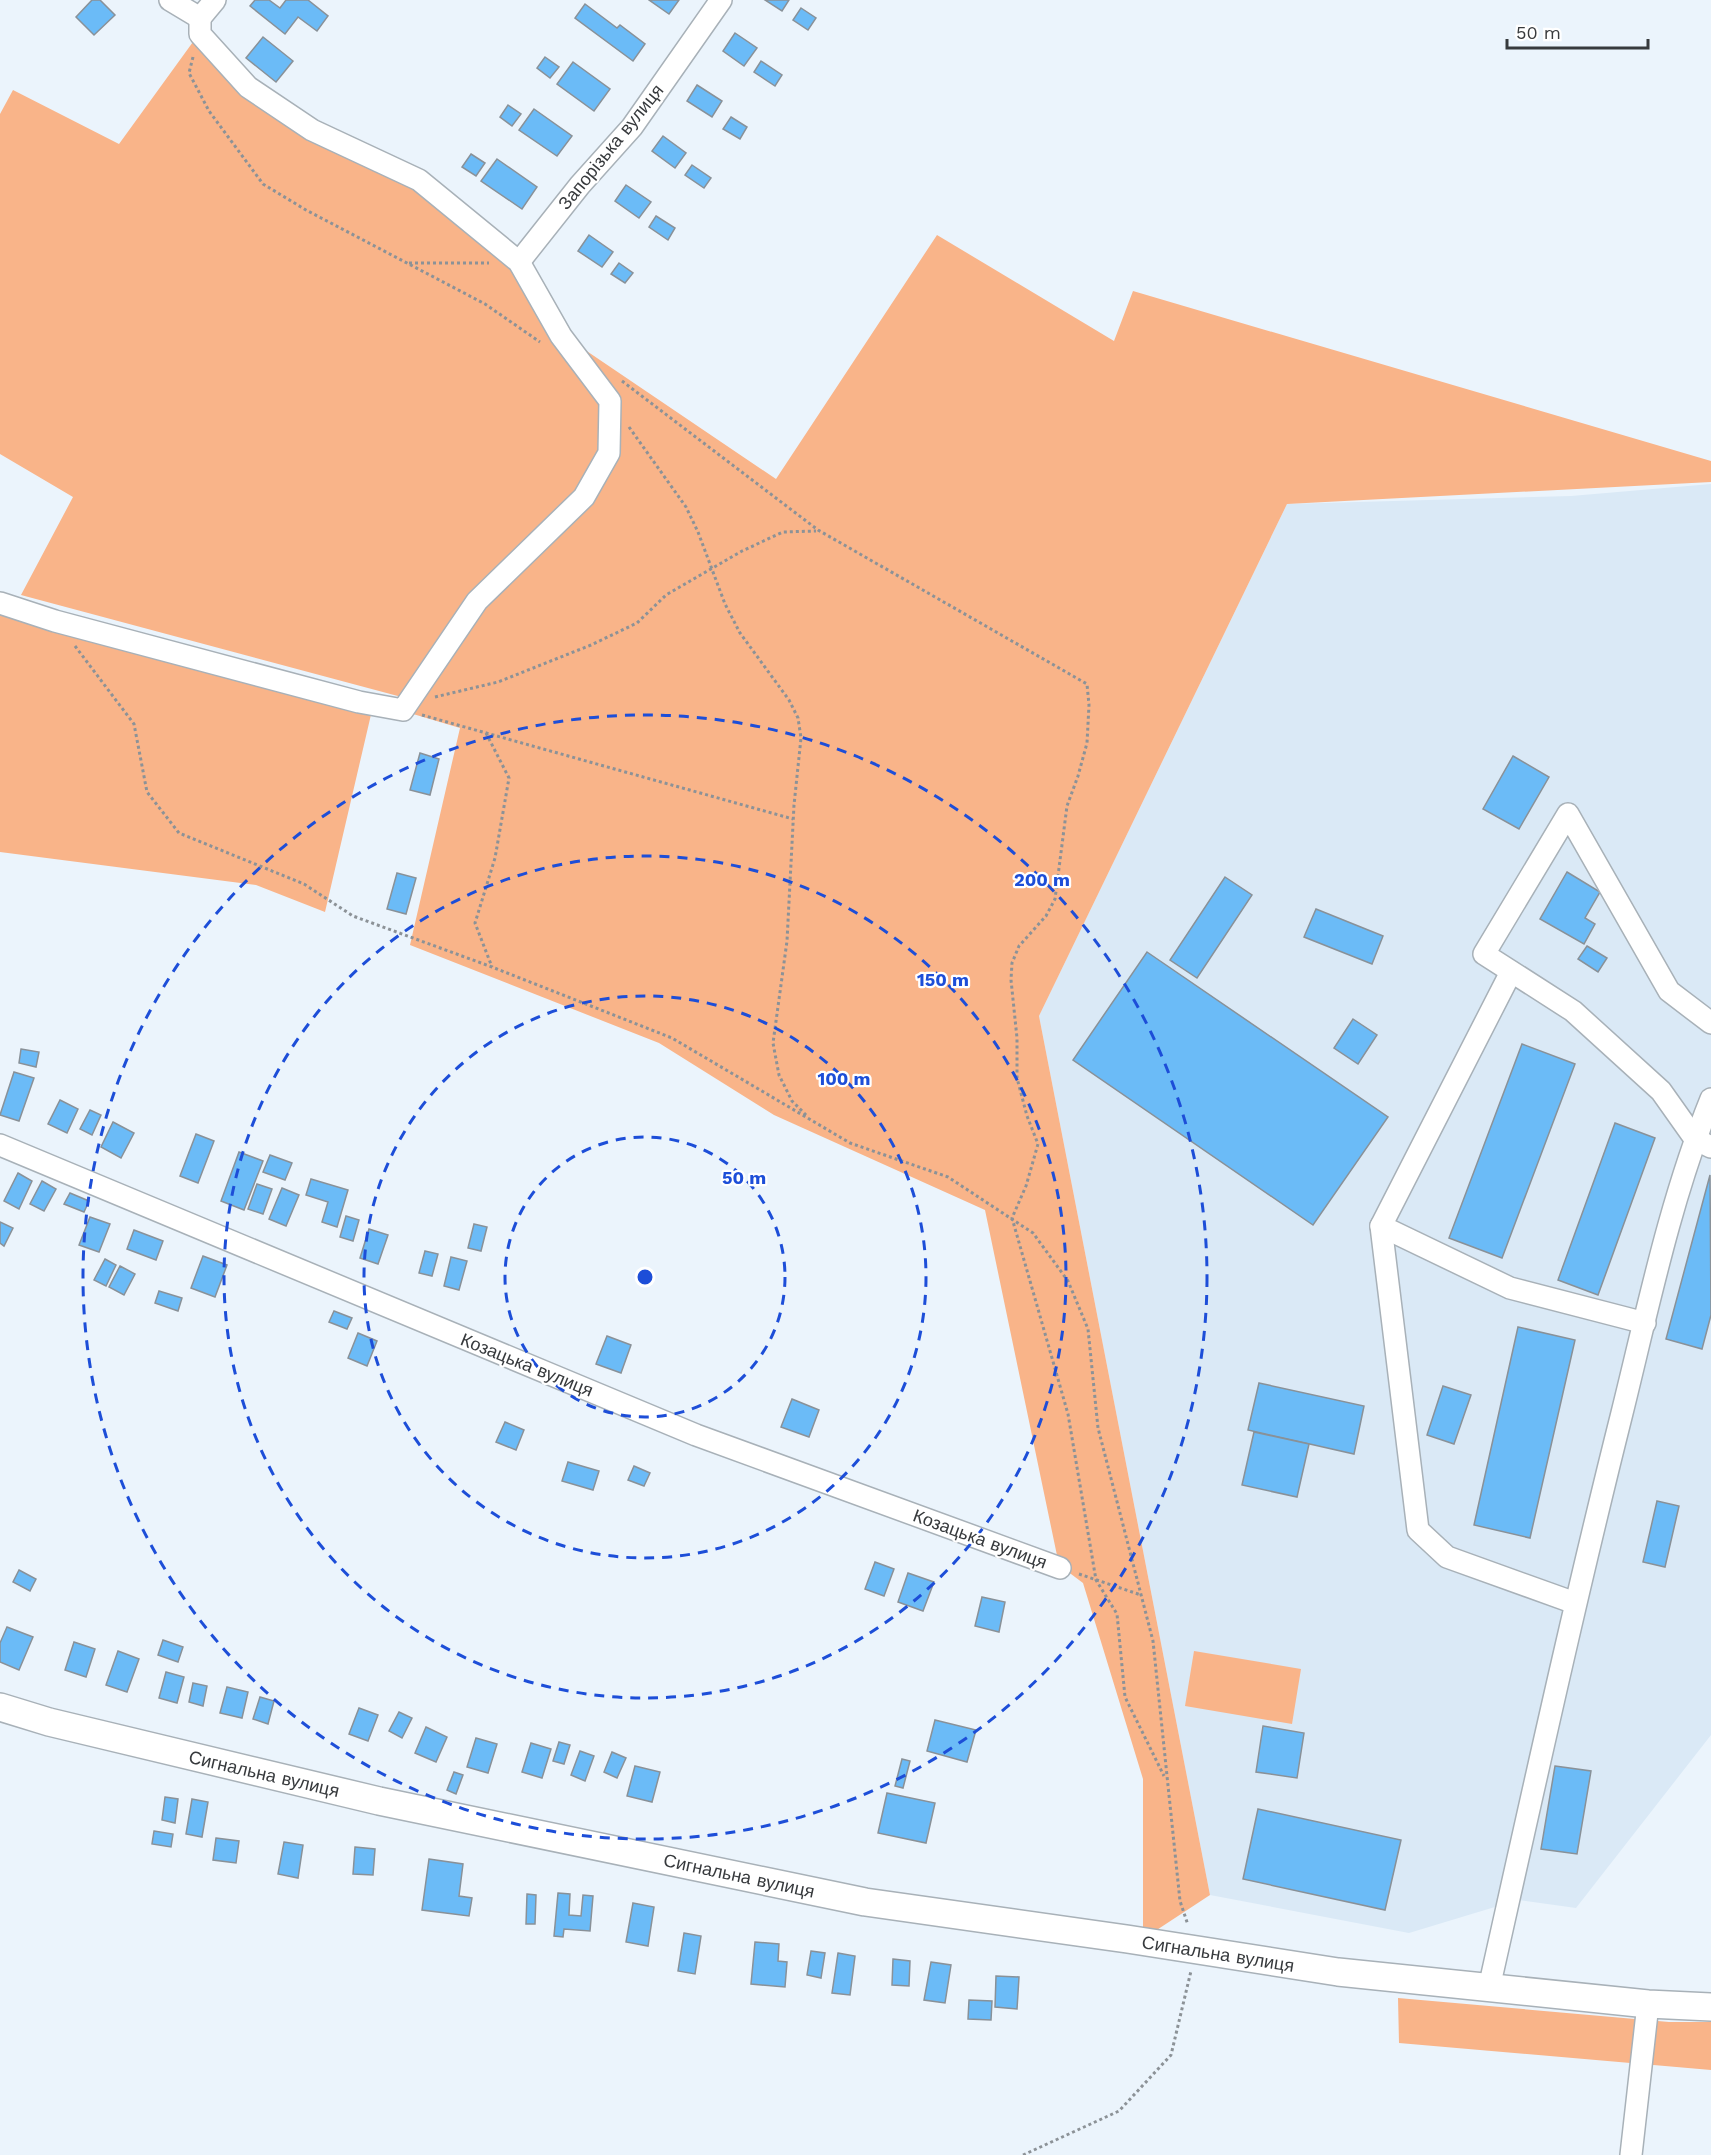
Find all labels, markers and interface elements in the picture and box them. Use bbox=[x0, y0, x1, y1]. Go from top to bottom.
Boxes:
scale bar bbox=[1507, 12, 1648, 50]
text: 50 m bbox=[1516, 22, 1561, 43]
street label: Запорізька вулиця bbox=[554, 80, 668, 214]
text: 200 m bbox=[1014, 869, 1070, 890]
text: 150 m bbox=[917, 969, 969, 990]
text: 100 m bbox=[817, 1068, 871, 1089]
text: 50 m bbox=[722, 1167, 766, 1188]
centre of rings bbox=[635, 1267, 655, 1287]
street label: Козацька вулиця bbox=[458, 1328, 597, 1401]
street label: Козацька вулиця bbox=[910, 1505, 1050, 1573]
street label: Сигнальна вулиця bbox=[187, 1746, 341, 1801]
street label: Сигнальна вулиця bbox=[662, 1849, 817, 1902]
street label: Сигнальна вулиця bbox=[1140, 1931, 1296, 1976]

